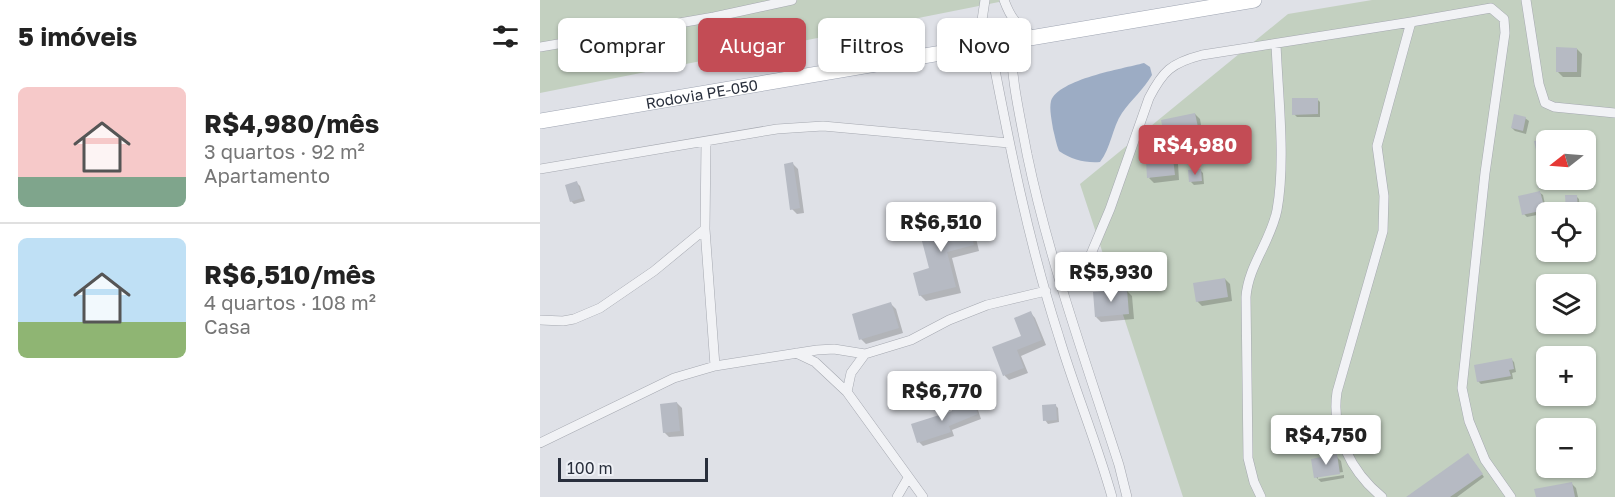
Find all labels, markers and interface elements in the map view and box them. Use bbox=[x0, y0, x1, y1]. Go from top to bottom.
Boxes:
chip: Comprar bbox=[558, 18, 686, 72]
chip: Alugar bbox=[698, 18, 806, 72]
chip: Filtros bbox=[818, 18, 925, 72]
chip: Novo bbox=[937, 18, 1031, 72]
icon: filters bbox=[489, 20, 522, 53]
text: 5 imóveis bbox=[18, 21, 137, 52]
street label: Rodovia PE-050 bbox=[644, 75, 759, 112]
text: R$4,980/mês bbox=[204, 108, 379, 139]
icon: home bbox=[66, 111, 138, 183]
pin: R$4,980 bbox=[1140, 125, 1250, 176]
north arrow bbox=[1536, 130, 1596, 190]
map controls bbox=[1536, 130, 1596, 478]
text: R$4,980 bbox=[1153, 132, 1237, 156]
text: 3 quartos · 92 m² bbox=[204, 139, 365, 163]
text: Apartamento bbox=[204, 163, 330, 187]
pin: R$6,510 bbox=[886, 202, 996, 253]
button: locate bbox=[1536, 202, 1596, 262]
text: R$6,510 bbox=[900, 209, 982, 233]
pin: R$5,930 bbox=[1056, 252, 1166, 303]
text: R$6,510/mês bbox=[204, 259, 376, 290]
text: R$5,930 bbox=[1069, 259, 1153, 283]
icon: home bbox=[66, 262, 138, 334]
button: layers bbox=[1536, 274, 1596, 334]
text: 4 quartos · 108 m² bbox=[204, 290, 376, 314]
text: Casa bbox=[204, 314, 251, 338]
button: + bbox=[1536, 346, 1596, 406]
pin: R$6,770 bbox=[887, 371, 997, 422]
text: R$6,770 bbox=[901, 378, 983, 402]
pin: R$4,750 bbox=[1271, 415, 1381, 466]
button: − bbox=[1536, 418, 1596, 478]
text: R$4,750 bbox=[1285, 422, 1367, 446]
scale bar bbox=[558, 455, 708, 482]
text: 100 m bbox=[567, 458, 613, 478]

